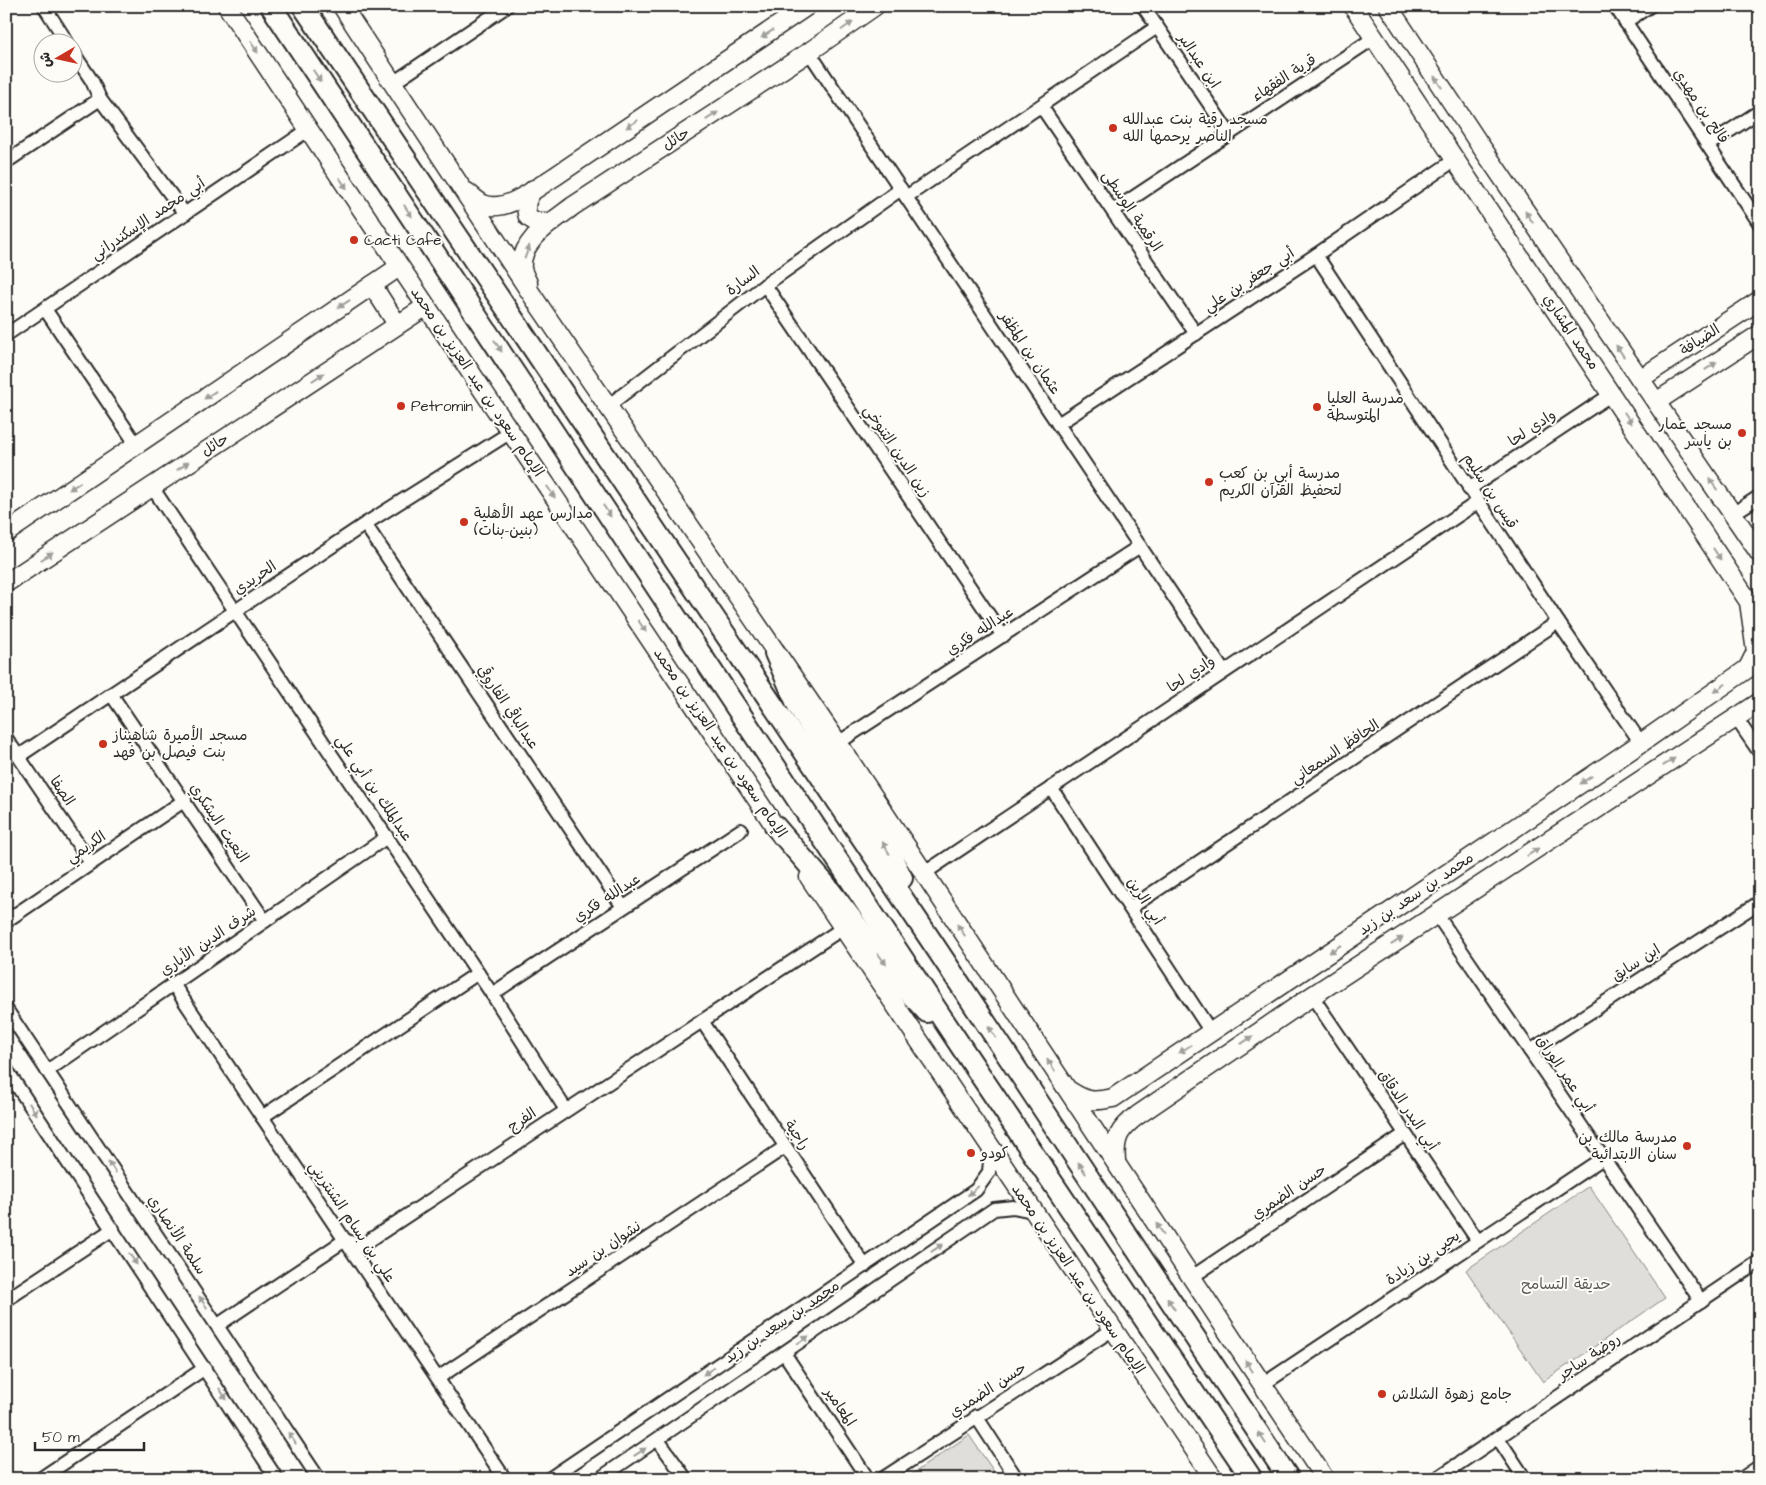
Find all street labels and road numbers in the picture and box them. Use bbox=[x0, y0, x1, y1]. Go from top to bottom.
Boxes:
street label: ابن عبدالبر bbox=[1172, 28, 1225, 93]
street label: قرية الفقهاء bbox=[1247, 49, 1321, 107]
street label: فالح بن مهدي bbox=[1668, 64, 1734, 148]
street label: حائل bbox=[658, 122, 694, 156]
street label: الرقمية الوسطى bbox=[1097, 166, 1167, 256]
street label: أبي محمد الإسكندراني bbox=[87, 173, 211, 267]
street label: أبي جعفر بن علي bbox=[1200, 243, 1300, 319]
street label: السارة bbox=[722, 261, 764, 301]
street label: الإمام سعود بن عبد العزيز بن محمد bbox=[405, 283, 549, 481]
street label: محمد المشاري bbox=[1538, 290, 1604, 374]
street label: عثمان بن المظفر bbox=[993, 305, 1066, 399]
street label: الضيافة bbox=[1676, 319, 1724, 361]
street label: زين الدين التنوخي bbox=[857, 401, 936, 502]
street label: وادي لحا bbox=[1504, 404, 1560, 452]
street label: حائل bbox=[197, 428, 233, 462]
street label: قيس بن سليم bbox=[1457, 449, 1522, 534]
street label: الحريدي bbox=[229, 556, 281, 600]
street label: عبدالله فكري bbox=[942, 601, 1018, 661]
street label: الإمام سعود بن عبد العزيز بن محمد bbox=[648, 644, 792, 842]
street label: وادي لحا bbox=[1163, 650, 1219, 698]
street label: عبدالباقي الفاروقي bbox=[472, 660, 545, 753]
street label: الحافظ السمعاني bbox=[1286, 715, 1385, 791]
street label: عبدالملك بن أبي علي bbox=[329, 731, 418, 847]
street label: الصفا bbox=[44, 772, 80, 810]
street label: النعيت اليشكري bbox=[185, 779, 253, 867]
street label: الكريمي bbox=[62, 826, 111, 870]
street label: محمد بن سعد بن زيد bbox=[1354, 847, 1478, 941]
street label: عبدالله فكري bbox=[569, 868, 645, 928]
street label: أبي الرين bbox=[1120, 873, 1168, 930]
street label: شرف الدين الأباري bbox=[156, 901, 260, 981]
street label: ابن سابق bbox=[1607, 939, 1665, 987]
street label: أبي عمر الوراق bbox=[1530, 1031, 1599, 1118]
street label: أبي البدر الدقاق bbox=[1372, 1065, 1443, 1156]
street label: الفرج bbox=[503, 1103, 541, 1137]
street label: راجية bbox=[779, 1116, 815, 1154]
street label: علي بن بسام الشنتريني bbox=[302, 1157, 401, 1288]
street label: حسن الضمري bbox=[1247, 1159, 1331, 1225]
street label: الإمام سعود بن عبد العزيز بن محمد bbox=[1006, 1180, 1150, 1378]
street label: سلمة الأنصاري bbox=[143, 1191, 211, 1279]
street label: نشوان بن سيد bbox=[561, 1216, 645, 1282]
street label: يحيى بن زيادة bbox=[1382, 1225, 1464, 1291]
street label: محمد بن سعد بن زيد bbox=[720, 1275, 844, 1369]
street label: روضة ساجر bbox=[1552, 1328, 1625, 1387]
street label: حسن الضمدي bbox=[945, 1357, 1031, 1423]
street label: المعامير bbox=[818, 1382, 861, 1431]

